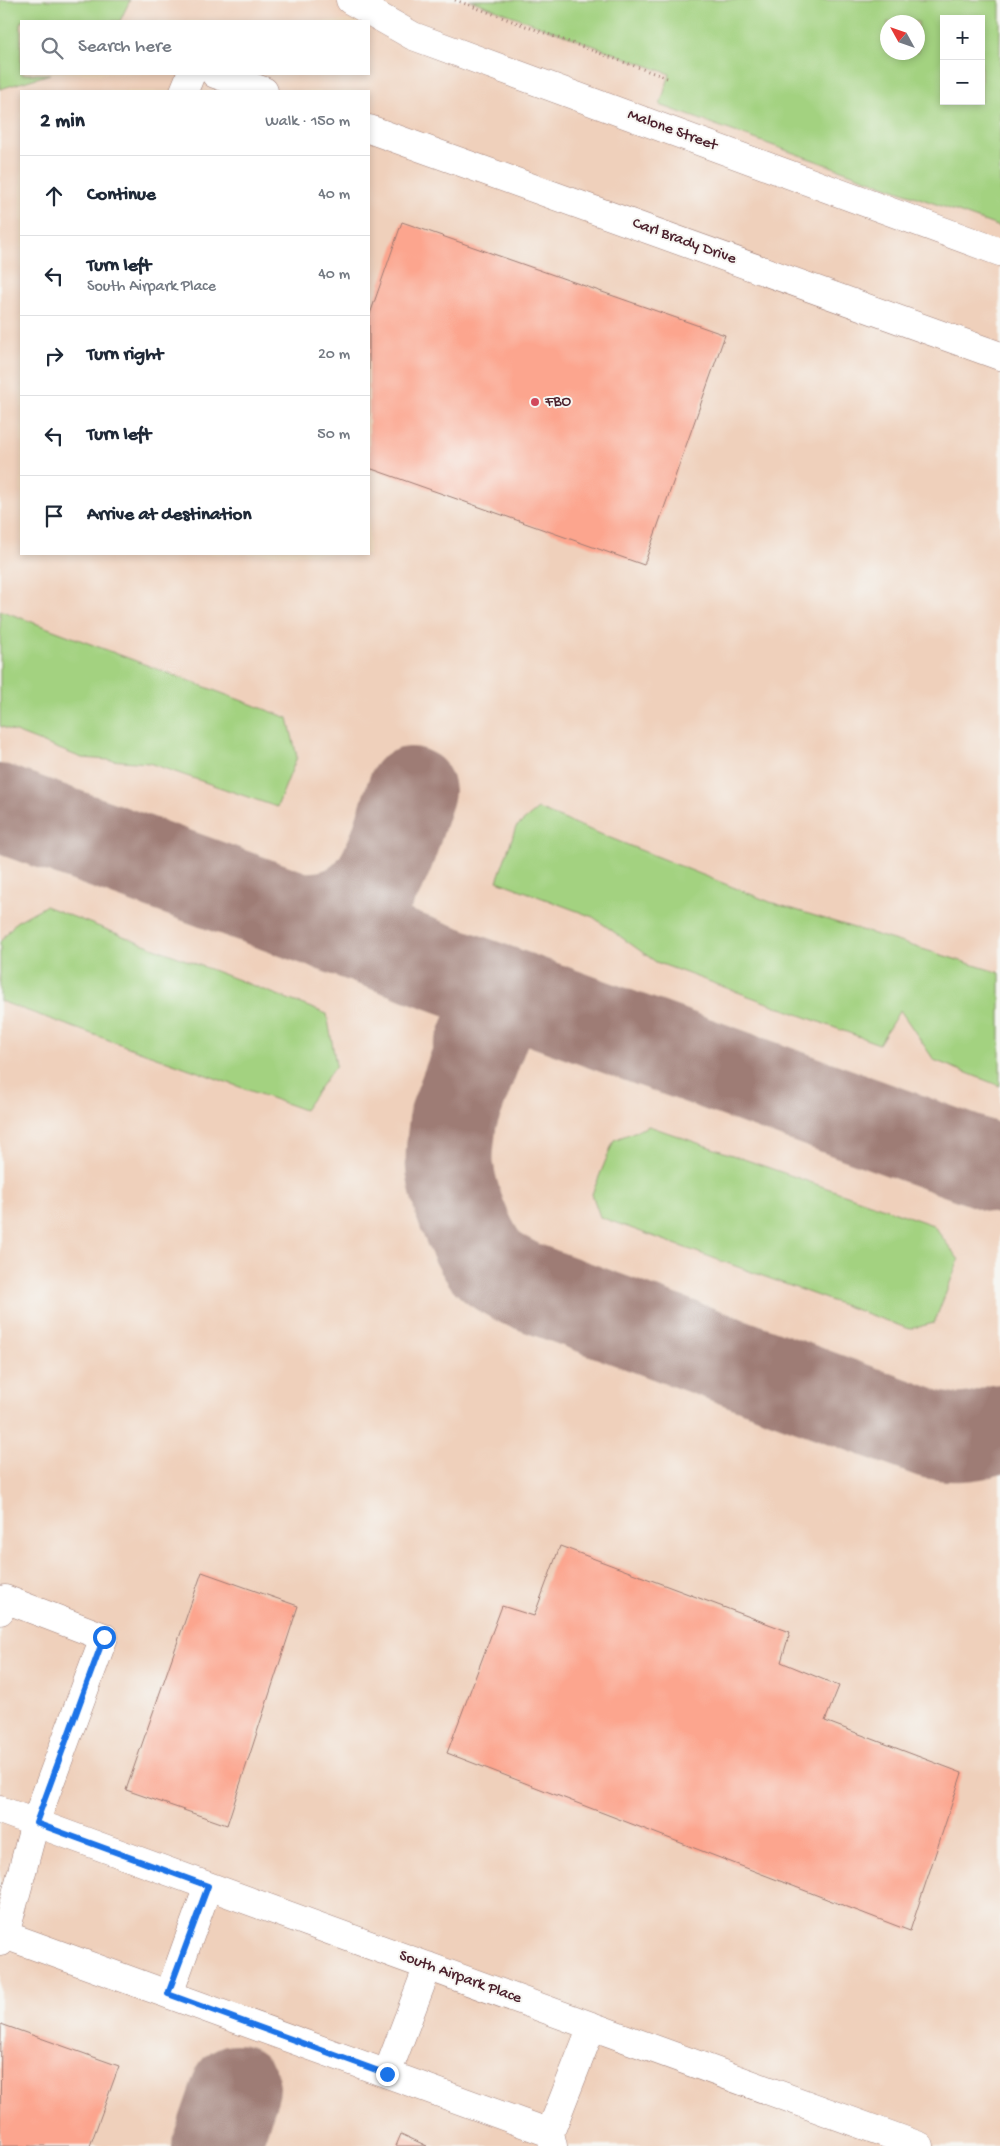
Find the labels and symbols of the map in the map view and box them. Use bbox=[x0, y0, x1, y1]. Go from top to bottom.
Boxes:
north arrow bbox=[880, 15, 925, 60]
street label: Malone Street bbox=[625, 106, 721, 157]
street label: Carl Brady Drive bbox=[629, 214, 739, 270]
place label: FBO bbox=[544, 393, 571, 412]
marker: FBO bbox=[529, 396, 541, 408]
route start bbox=[93, 1626, 116, 1649]
street label: South Airpark Place bbox=[396, 1947, 525, 2009]
route end bbox=[376, 2063, 399, 2086]

